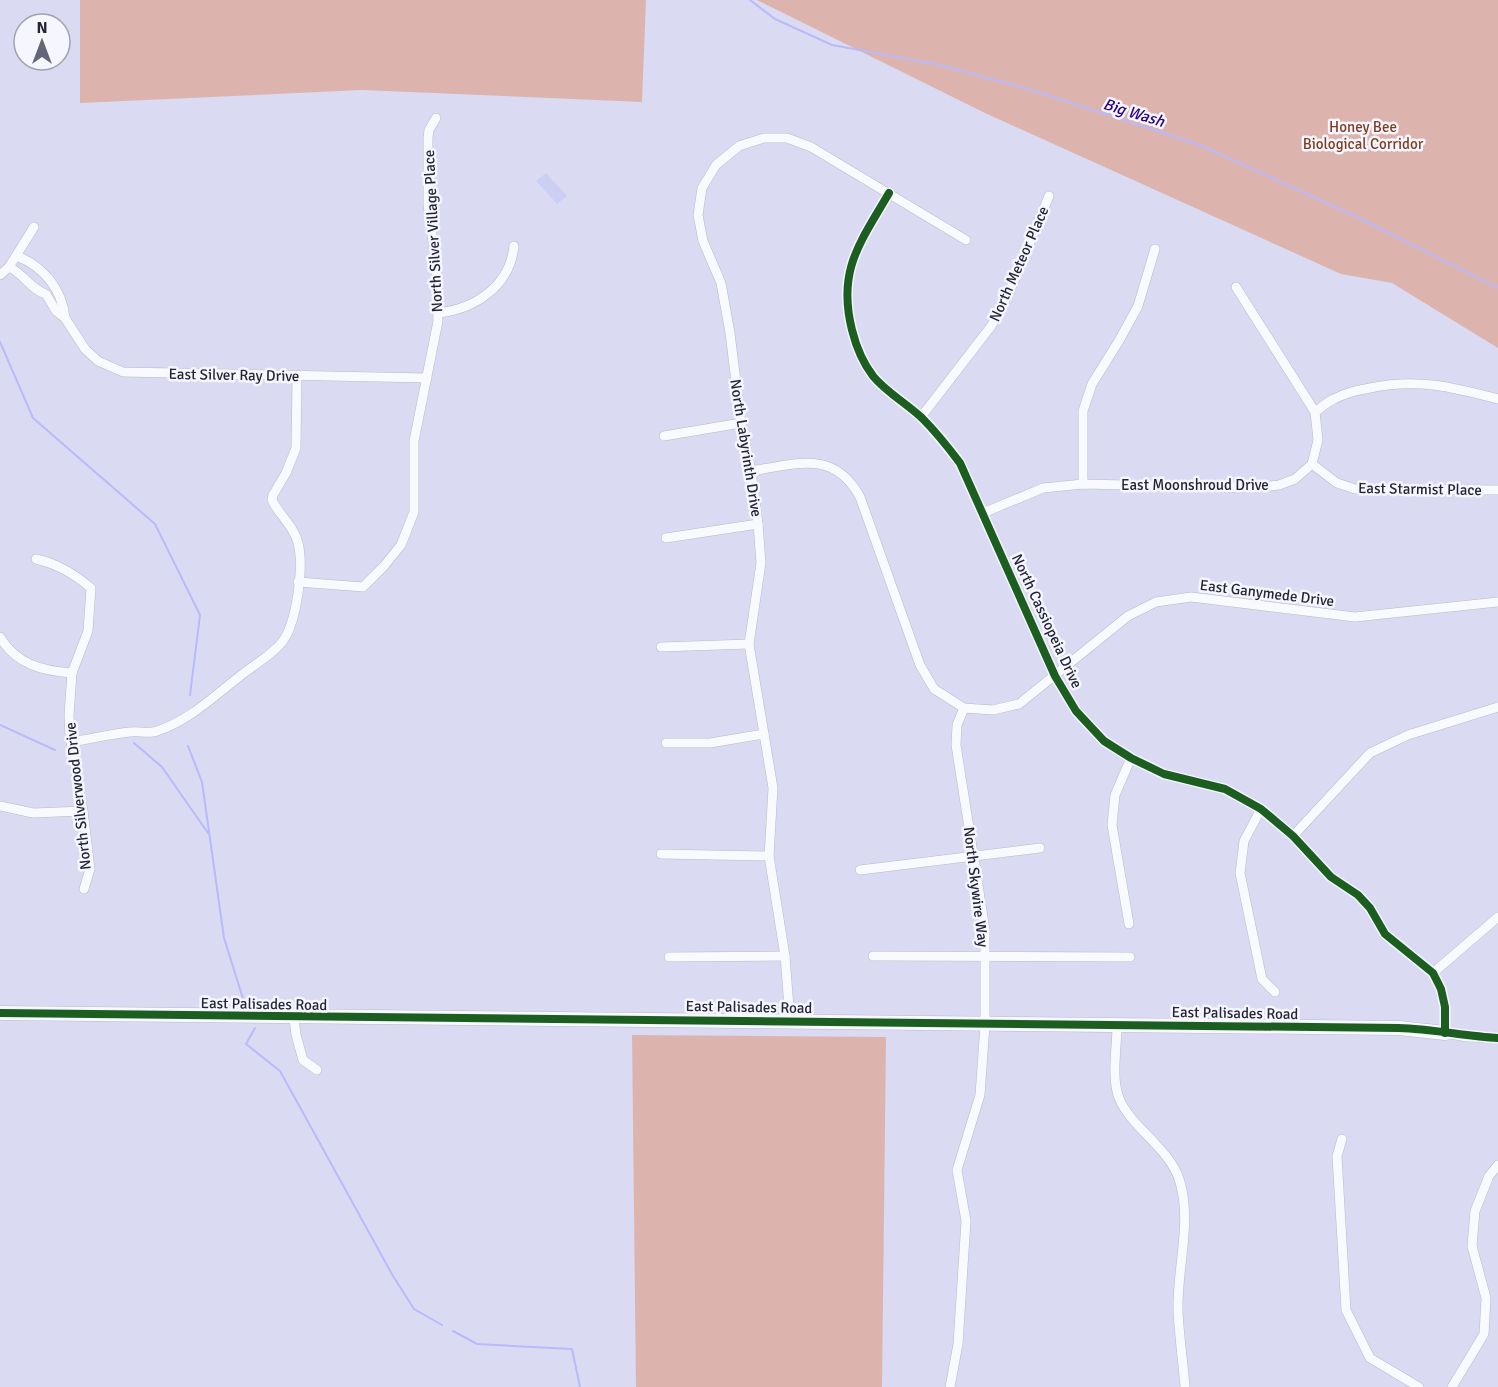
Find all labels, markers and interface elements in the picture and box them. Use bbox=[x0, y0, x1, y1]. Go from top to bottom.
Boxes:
north arrow bbox=[12, 12, 72, 72]
text: N bbox=[36, 18, 48, 38]
water label: Big Wash bbox=[1101, 94, 1168, 132]
park label: Honey Bee Biological Corridor bbox=[1303, 118, 1424, 153]
street label: North Silver Village Place bbox=[420, 149, 446, 313]
street label: North Meteor Place bbox=[985, 204, 1053, 324]
street label: East Silver Ray Drive bbox=[168, 365, 300, 385]
street label: North Labyrinth Drive bbox=[726, 378, 766, 518]
street label: East Moonshroud Drive bbox=[1121, 476, 1269, 494]
street label: East Starmist Place bbox=[1358, 479, 1482, 499]
street label: North Cassiopeia Drive bbox=[1008, 551, 1086, 691]
street label: East Ganymede Drive bbox=[1199, 576, 1335, 610]
street label: North Silverwood Drive bbox=[61, 721, 95, 871]
street label: North Skywire Way bbox=[960, 826, 992, 948]
street label: East Palisades Road bbox=[200, 994, 328, 1014]
street label: East Palisades Road bbox=[685, 997, 813, 1017]
street label: East Palisades Road bbox=[1171, 1003, 1299, 1023]

